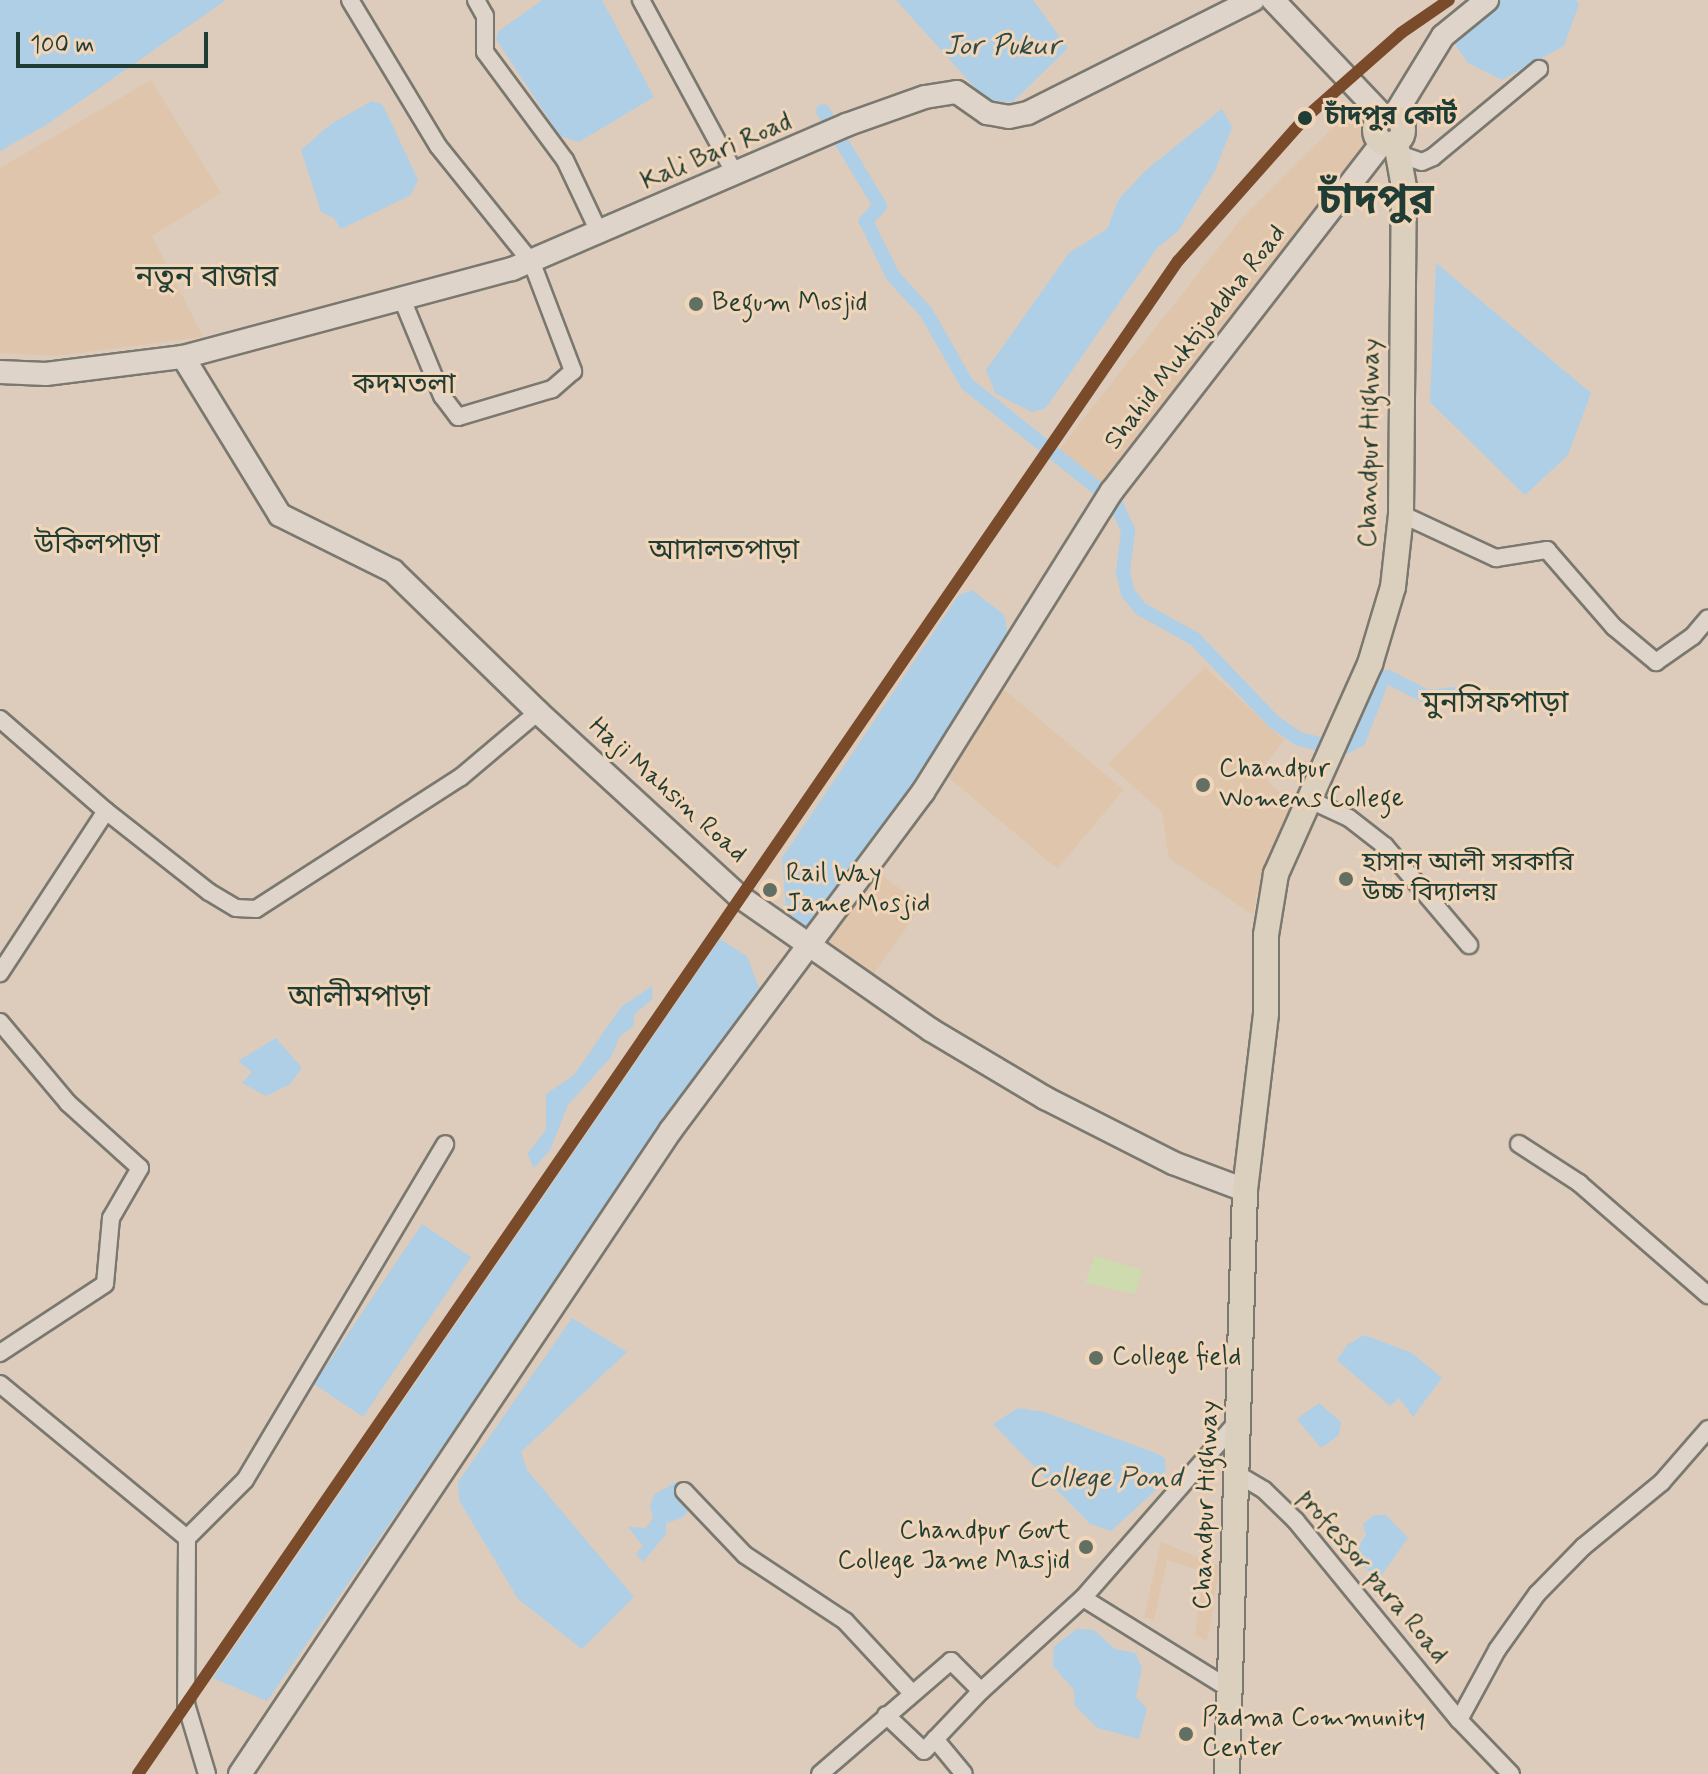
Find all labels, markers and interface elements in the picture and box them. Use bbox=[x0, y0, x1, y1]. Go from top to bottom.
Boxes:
scale bar bbox=[20, 16, 212, 66]
text: 100 m bbox=[30, 30, 94, 61]
water label: Jor Pukur bbox=[945, 30, 1059, 64]
place label: চাঁদপুর কোর্ট bbox=[1325, 102, 1457, 134]
marker: চাঁদপুর কোর্ট bbox=[1292, 105, 1318, 131]
street label: Kali Bari Road bbox=[637, 107, 797, 199]
district label: চাঁদপুর bbox=[1318, 177, 1434, 227]
street label: Shahid Muktijoddha Road bbox=[1099, 220, 1293, 456]
district label: নতুন বাজার bbox=[135, 260, 279, 296]
place label: Begum Mosjid bbox=[712, 288, 869, 320]
marker: Begum Mosjid bbox=[687, 295, 705, 313]
street label: Chandpur Highway bbox=[1354, 338, 1388, 548]
district label: কদমতলা bbox=[353, 369, 455, 403]
district label: উকিলপাড়া bbox=[34, 529, 160, 563]
district label: আদালতপাড়া bbox=[649, 535, 799, 569]
district label: মুনসিফপাড়া bbox=[1422, 686, 1568, 722]
street label: Haji Mahsin Road bbox=[585, 715, 749, 867]
place label: Chandpur Womens College bbox=[1219, 754, 1406, 816]
marker: Chandpur Womens College bbox=[1194, 776, 1212, 794]
place label: হাসান আলী সরকারি উচ্চ বিদ্যালয় bbox=[1362, 848, 1574, 910]
place label: Rail Way Jame Mosjid bbox=[786, 859, 929, 920]
marker: হাসান আলী সরকারি উচ্চ বিদ্যালয় bbox=[1337, 870, 1355, 888]
marker: Rail Way Jame Mosjid bbox=[761, 881, 779, 899]
district label: আলীমপাড়া bbox=[288, 980, 430, 1016]
place label: College field bbox=[1112, 1342, 1241, 1374]
marker: College field bbox=[1087, 1349, 1105, 1367]
street label: Chandpur Highway bbox=[1188, 1400, 1226, 1610]
water label: College Pond bbox=[1032, 1462, 1178, 1496]
street label: professor para Road bbox=[1292, 1486, 1452, 1668]
place label: Chandpur Govt College Jame Masjid bbox=[841, 1516, 1070, 1578]
marker: Chandpur Govt College Jame Masjid bbox=[1077, 1538, 1095, 1556]
place label: Padma Community Center bbox=[1202, 1703, 1423, 1764]
marker: Padma Community Center bbox=[1177, 1725, 1195, 1743]

